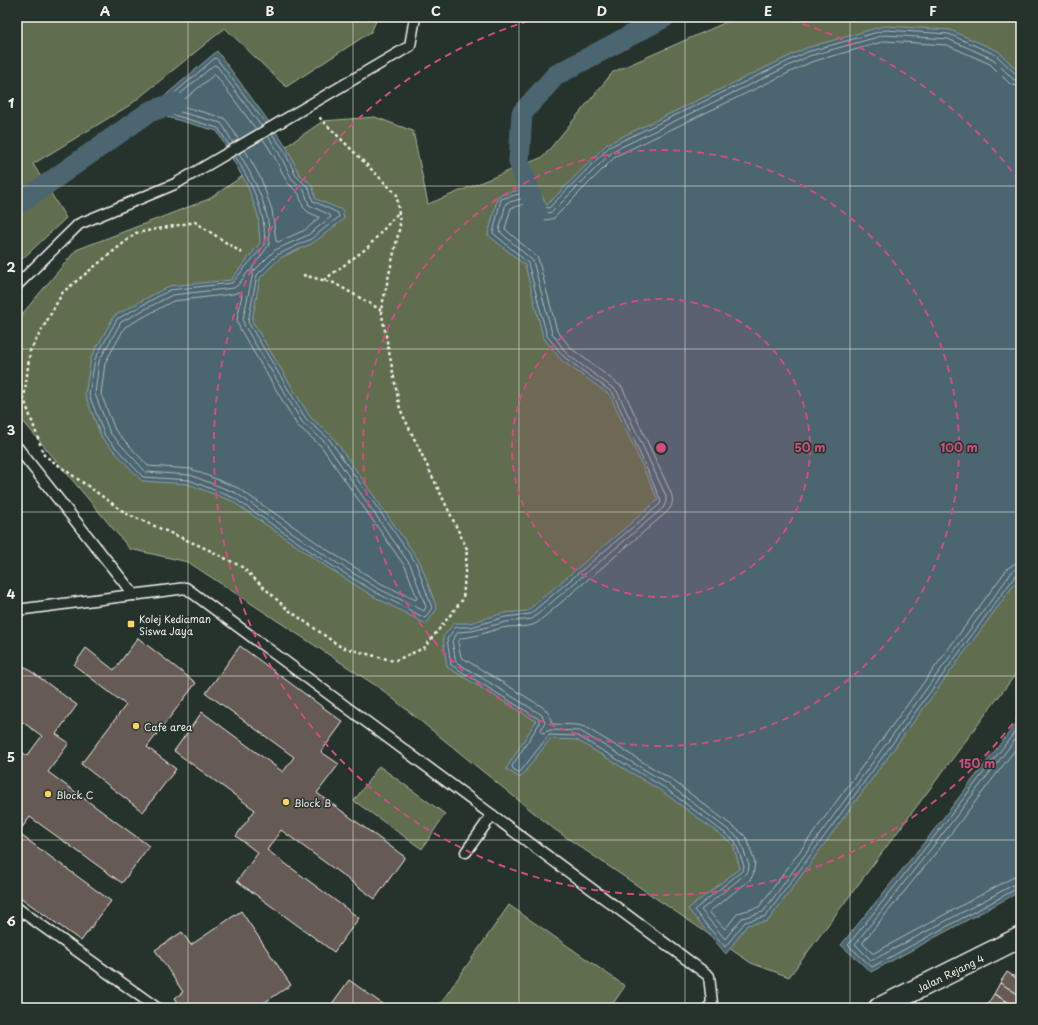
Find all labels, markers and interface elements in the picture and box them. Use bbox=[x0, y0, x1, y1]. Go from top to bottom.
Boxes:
text: A bbox=[100, 1, 110, 20]
text: B bbox=[266, 1, 275, 20]
text: C bbox=[431, 1, 441, 20]
text: D bbox=[597, 1, 607, 20]
text: E bbox=[764, 1, 772, 20]
text: F bbox=[929, 1, 937, 20]
text: 1 bbox=[8, 93, 14, 112]
text: 2 bbox=[6, 257, 16, 276]
text: 3 bbox=[7, 420, 16, 439]
text: 50 m bbox=[794, 438, 826, 456]
text: 100 m bbox=[940, 438, 978, 456]
centre of rings bbox=[654, 441, 668, 455]
text: 4 bbox=[7, 584, 16, 603]
place label: Kolej Kediaman Siswa Jaya bbox=[139, 611, 211, 638]
marker: Kolej Kediaman Siswa Jaya bbox=[126, 619, 136, 629]
place label: Cafe area bbox=[144, 719, 193, 734]
marker: Cafe area bbox=[131, 721, 141, 731]
text: 5 bbox=[7, 747, 15, 766]
text: 150 m bbox=[959, 754, 995, 772]
place label: Block C bbox=[56, 787, 94, 802]
marker: Block C bbox=[43, 789, 53, 799]
place label: Block B bbox=[294, 795, 331, 810]
marker: Block B bbox=[281, 797, 291, 807]
text: 6 bbox=[6, 911, 16, 930]
street label: Jalan Rejang 4 bbox=[914, 950, 987, 996]

